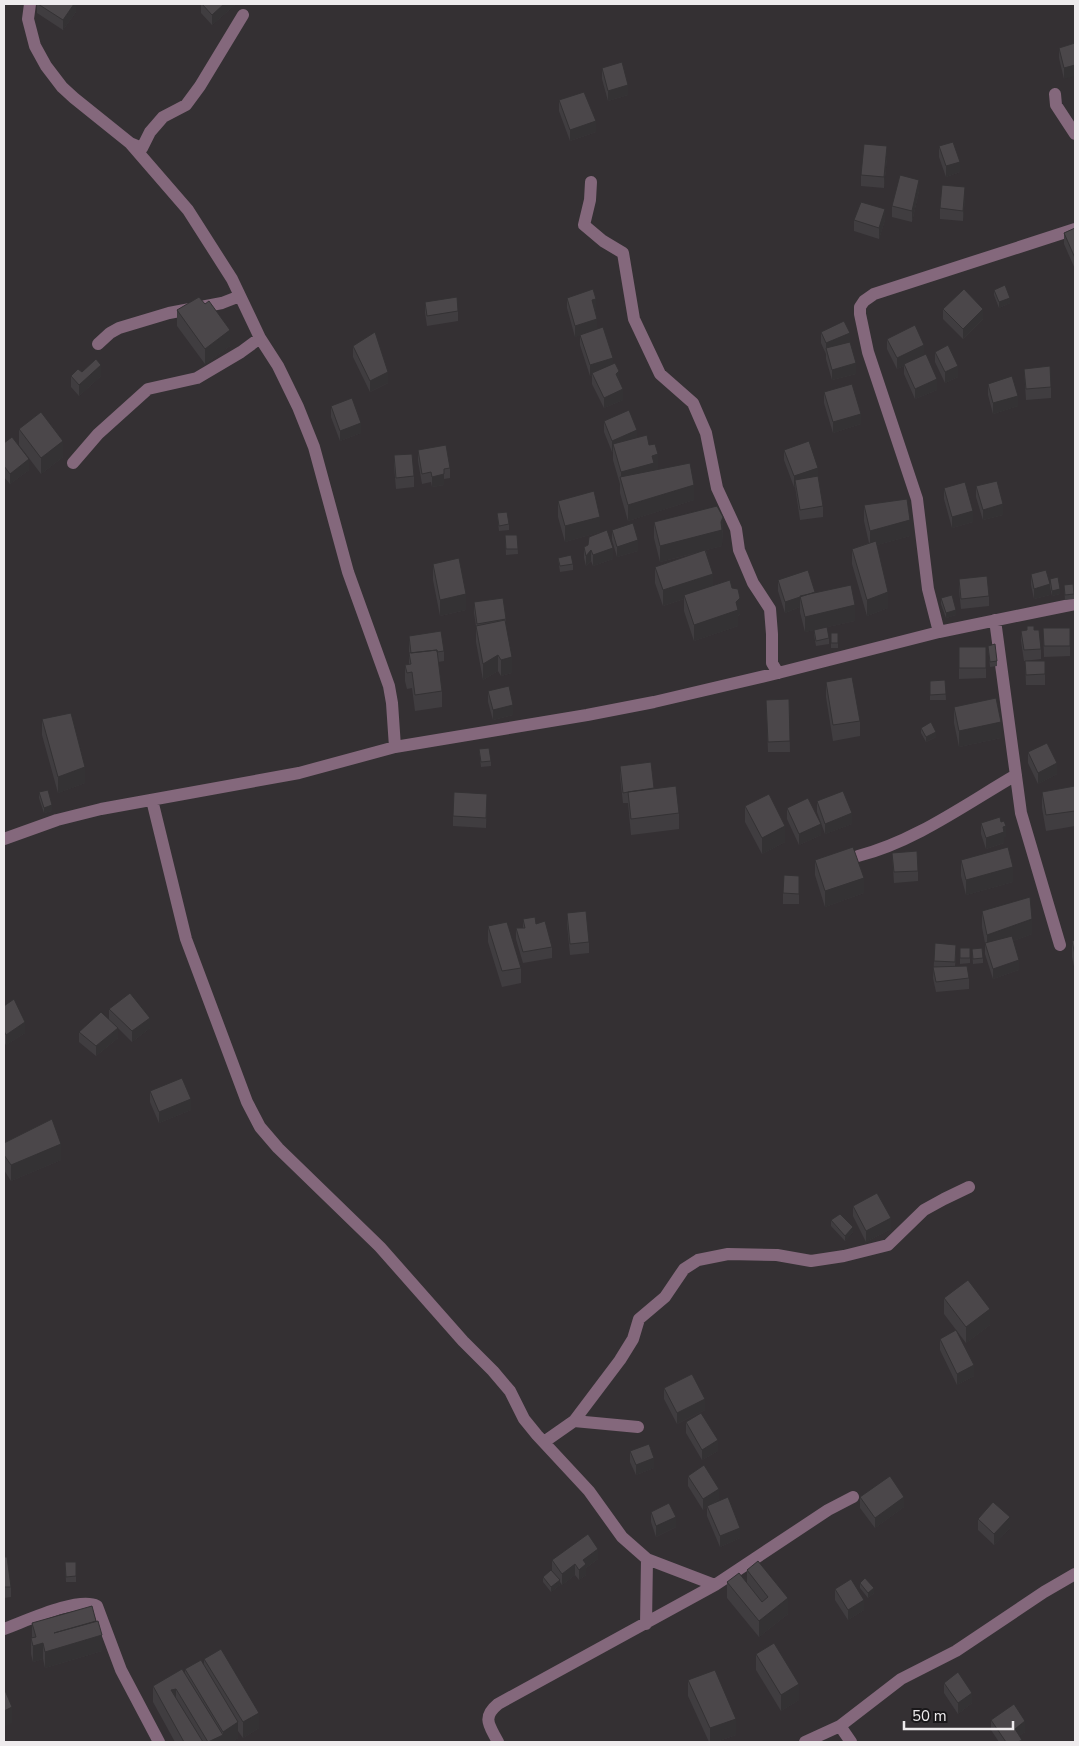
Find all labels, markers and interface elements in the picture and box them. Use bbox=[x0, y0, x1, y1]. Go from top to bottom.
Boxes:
scale bar bbox=[904, 1698, 1013, 1730]
text: 50 m bbox=[912, 1706, 947, 1726]

